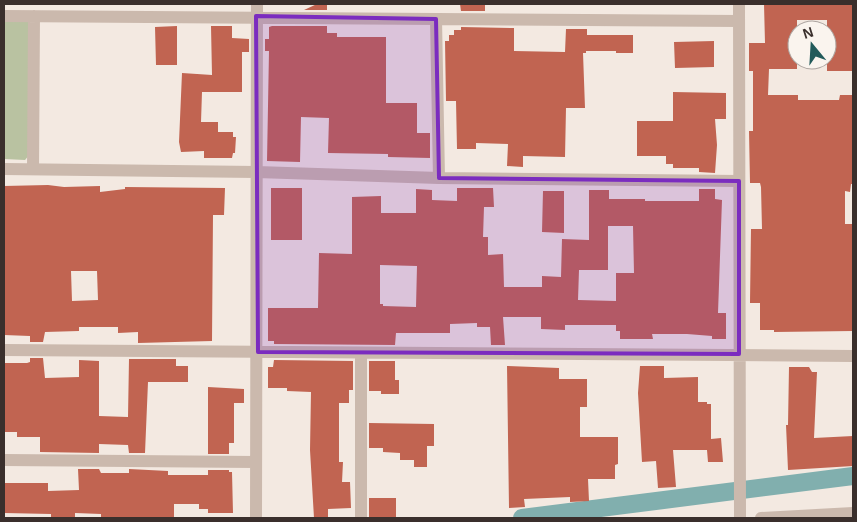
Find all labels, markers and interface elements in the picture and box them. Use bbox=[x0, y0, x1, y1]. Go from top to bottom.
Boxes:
north arrow bbox=[787, 20, 837, 70]
text: N bbox=[801, 23, 815, 42]

